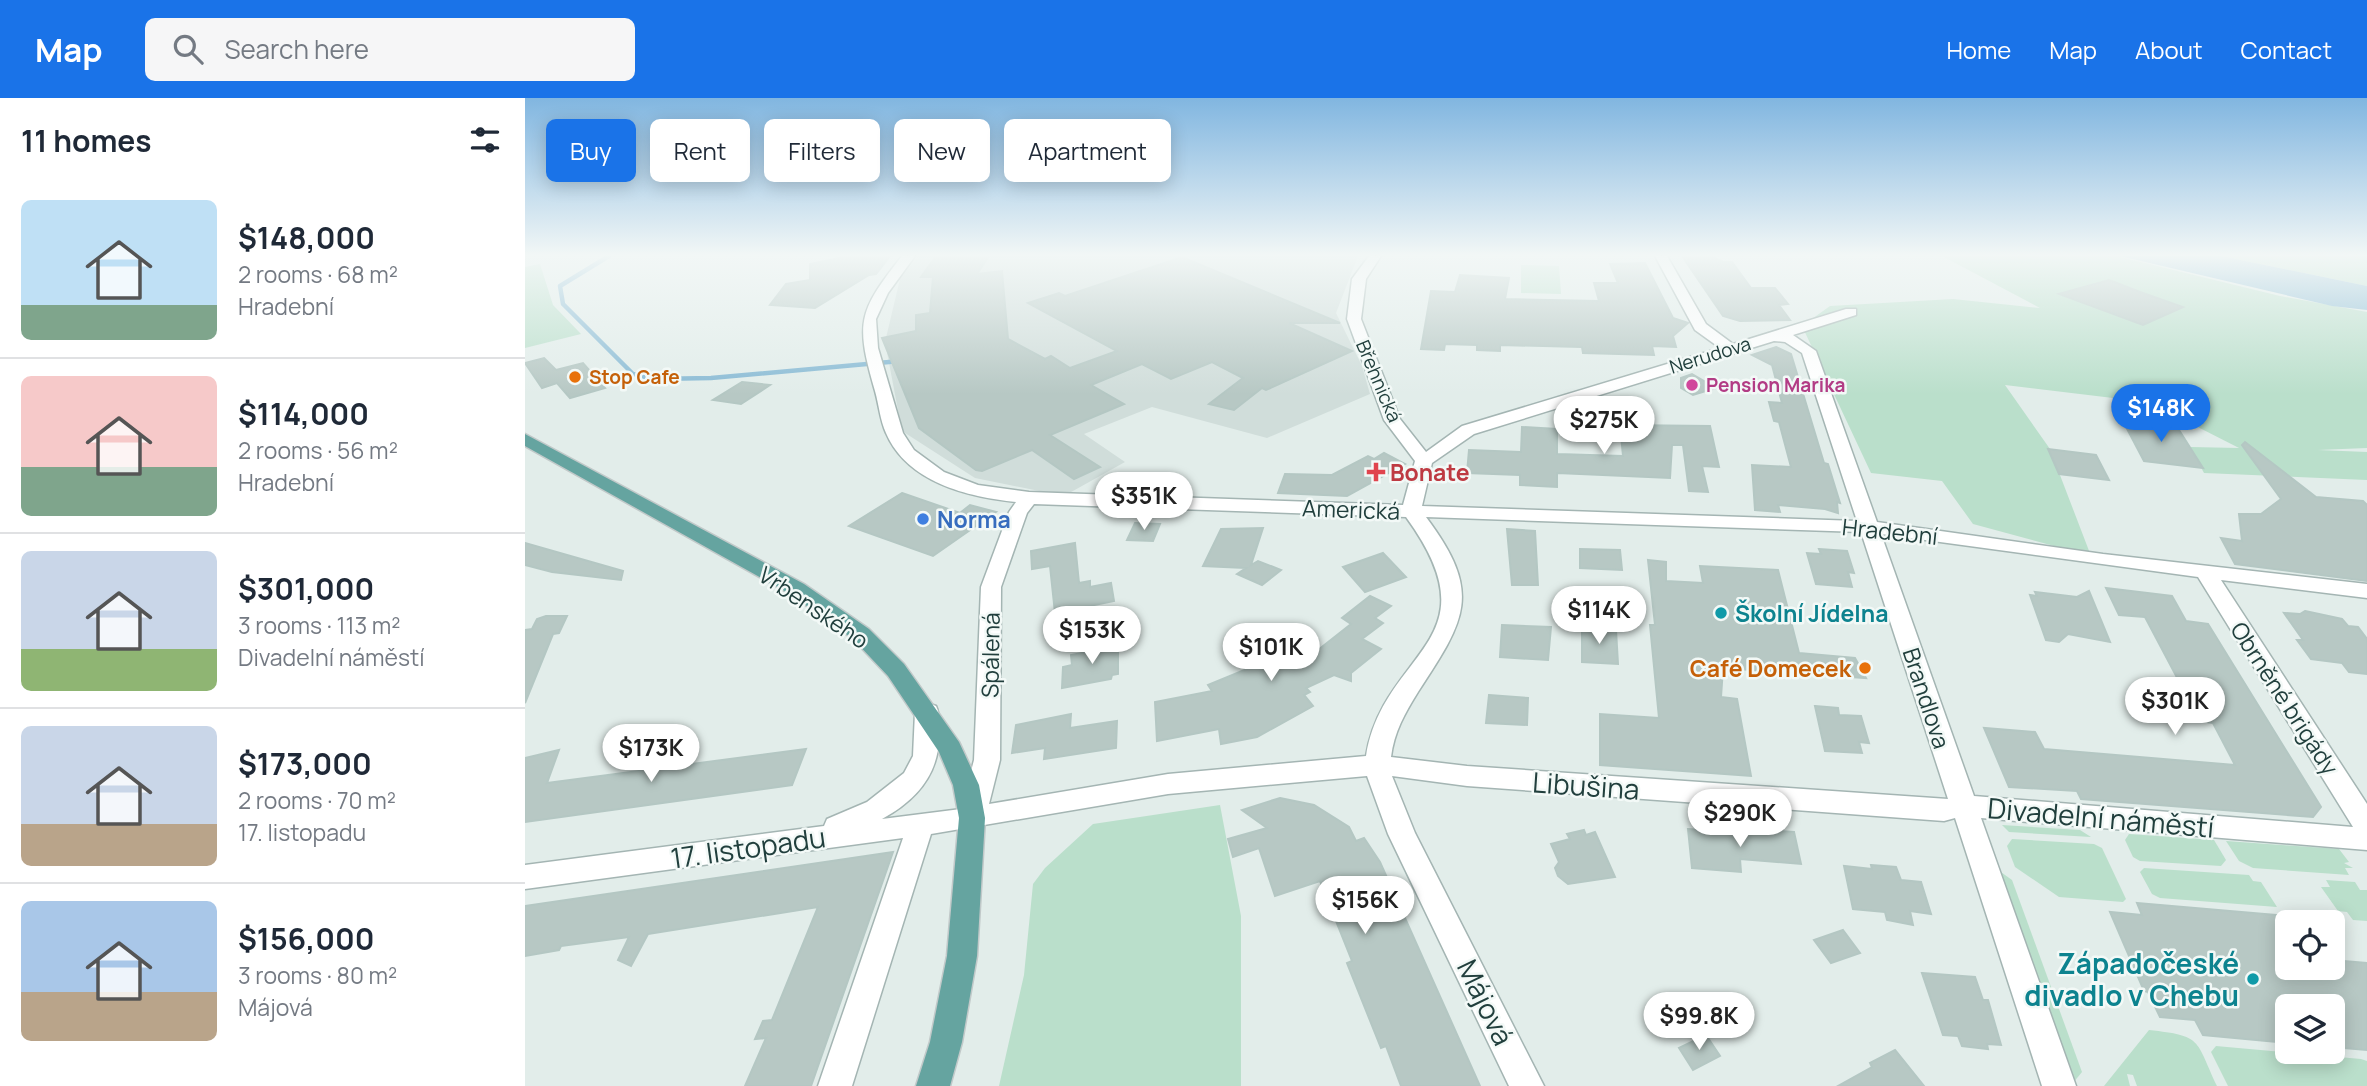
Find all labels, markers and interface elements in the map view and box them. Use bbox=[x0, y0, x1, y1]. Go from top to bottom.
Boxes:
search box bbox=[145, 18, 635, 81]
text: Map bbox=[35, 27, 103, 72]
icon: search bbox=[169, 30, 207, 68]
text: Search here bbox=[225, 31, 369, 67]
text: Home bbox=[1946, 33, 2011, 66]
text: Map bbox=[2049, 33, 2097, 66]
text: About bbox=[2135, 33, 2203, 66]
text: Contact bbox=[2241, 33, 2332, 66]
chip: Buy bbox=[546, 119, 636, 182]
chip: Rent bbox=[650, 119, 750, 182]
chip: Filters bbox=[764, 119, 880, 182]
chip: New bbox=[894, 119, 990, 182]
chip: Apartment bbox=[1004, 119, 1171, 182]
text: 11 homes bbox=[21, 120, 152, 161]
icon: filters bbox=[466, 121, 504, 159]
text: $148,000 bbox=[238, 217, 375, 258]
icon: home bbox=[77, 228, 161, 312]
text: 2 rooms · 68 m² bbox=[238, 258, 398, 290]
text: Hradební bbox=[238, 290, 334, 322]
street label: Nerudova bbox=[1666, 330, 1754, 380]
street label: Břehnická bbox=[1350, 336, 1408, 426]
place label: Stop Cafe bbox=[589, 364, 680, 390]
marker: Stop Cafe bbox=[567, 369, 583, 385]
place label: Pension Marika bbox=[1706, 372, 1845, 398]
marker: Pension Marika bbox=[1684, 377, 1700, 393]
pin: $148K bbox=[2112, 384, 2210, 444]
text: $148K bbox=[2127, 391, 2195, 423]
text: $114,000 bbox=[238, 393, 369, 434]
pin: $275K bbox=[1555, 396, 1653, 456]
text: $275K bbox=[1570, 403, 1638, 435]
icon: home bbox=[77, 404, 161, 488]
text: 2 rooms · 56 m² bbox=[238, 434, 398, 466]
place label: Bonate bbox=[1390, 456, 1470, 488]
marker: Bonate bbox=[1368, 464, 1384, 480]
text: Hradební bbox=[238, 466, 334, 498]
pin: $351K bbox=[1095, 472, 1193, 532]
text: $351K bbox=[1111, 479, 1177, 511]
street label: Americká bbox=[1301, 491, 1401, 527]
place label: Norma bbox=[937, 503, 1011, 535]
street label: Hradební bbox=[1841, 510, 1939, 552]
marker: Norma bbox=[915, 511, 931, 527]
street label: Vrbenského bbox=[753, 558, 875, 656]
text: $301,000 bbox=[238, 568, 374, 609]
icon: home bbox=[77, 579, 161, 663]
pin: $114K bbox=[1550, 587, 1648, 646]
text: $114K bbox=[1567, 593, 1631, 625]
place label: Školní Jídelna bbox=[1735, 597, 1888, 629]
marker: Školní Jídelna bbox=[1713, 605, 1729, 621]
pin: $153K bbox=[1043, 606, 1141, 666]
text: 3 rooms · 113 m² bbox=[238, 609, 401, 641]
street label: Spálená bbox=[973, 612, 1007, 698]
text: $153K bbox=[1059, 613, 1125, 645]
street label: Obrněné brigády bbox=[2224, 615, 2346, 781]
pin: $101K bbox=[1222, 624, 1320, 683]
text: $101K bbox=[1239, 630, 1303, 662]
text: Divadelní náměstí bbox=[238, 641, 425, 673]
street label: Brandlova bbox=[1896, 643, 1958, 753]
place label: Café Domecek bbox=[1690, 652, 1852, 684]
marker: Café Domecek bbox=[1857, 660, 1873, 676]
pin: $301K bbox=[2126, 678, 2224, 737]
text: $301K bbox=[2141, 684, 2209, 716]
pin: $173K bbox=[602, 724, 700, 784]
text: $173K bbox=[618, 731, 684, 763]
text: $173,000 bbox=[238, 743, 372, 784]
icon: home bbox=[77, 754, 161, 838]
street label: Libušina bbox=[1531, 762, 1641, 808]
text: 2 rooms · 70 m² bbox=[238, 784, 396, 816]
street label: Divadelní náměstí bbox=[1986, 788, 2216, 846]
pin: $290K bbox=[1691, 790, 1789, 849]
text: $290K bbox=[1704, 796, 1776, 828]
text: 17. listopadu bbox=[238, 816, 366, 848]
street label: 17. listopadu bbox=[668, 817, 828, 877]
pin: $156K bbox=[1316, 876, 1414, 936]
text: $156K bbox=[1331, 883, 1399, 915]
map controls bbox=[2275, 910, 2345, 1064]
button: locate bbox=[2275, 910, 2345, 980]
text: $156,000 bbox=[238, 918, 375, 959]
icon: home bbox=[77, 929, 161, 1013]
place label: Západočeské divadlo v Chebu bbox=[2024, 944, 2239, 1014]
street label: Májová bbox=[1449, 953, 1523, 1051]
text: 3 rooms · 80 m² bbox=[238, 959, 397, 991]
marker: Západočeské divadlo v Chebu bbox=[2245, 971, 2261, 987]
text: Májová bbox=[238, 991, 313, 1023]
pin: $99.8K bbox=[1642, 992, 1756, 1052]
button: layers bbox=[2275, 994, 2345, 1064]
text: $99.8K bbox=[1660, 999, 1738, 1031]

